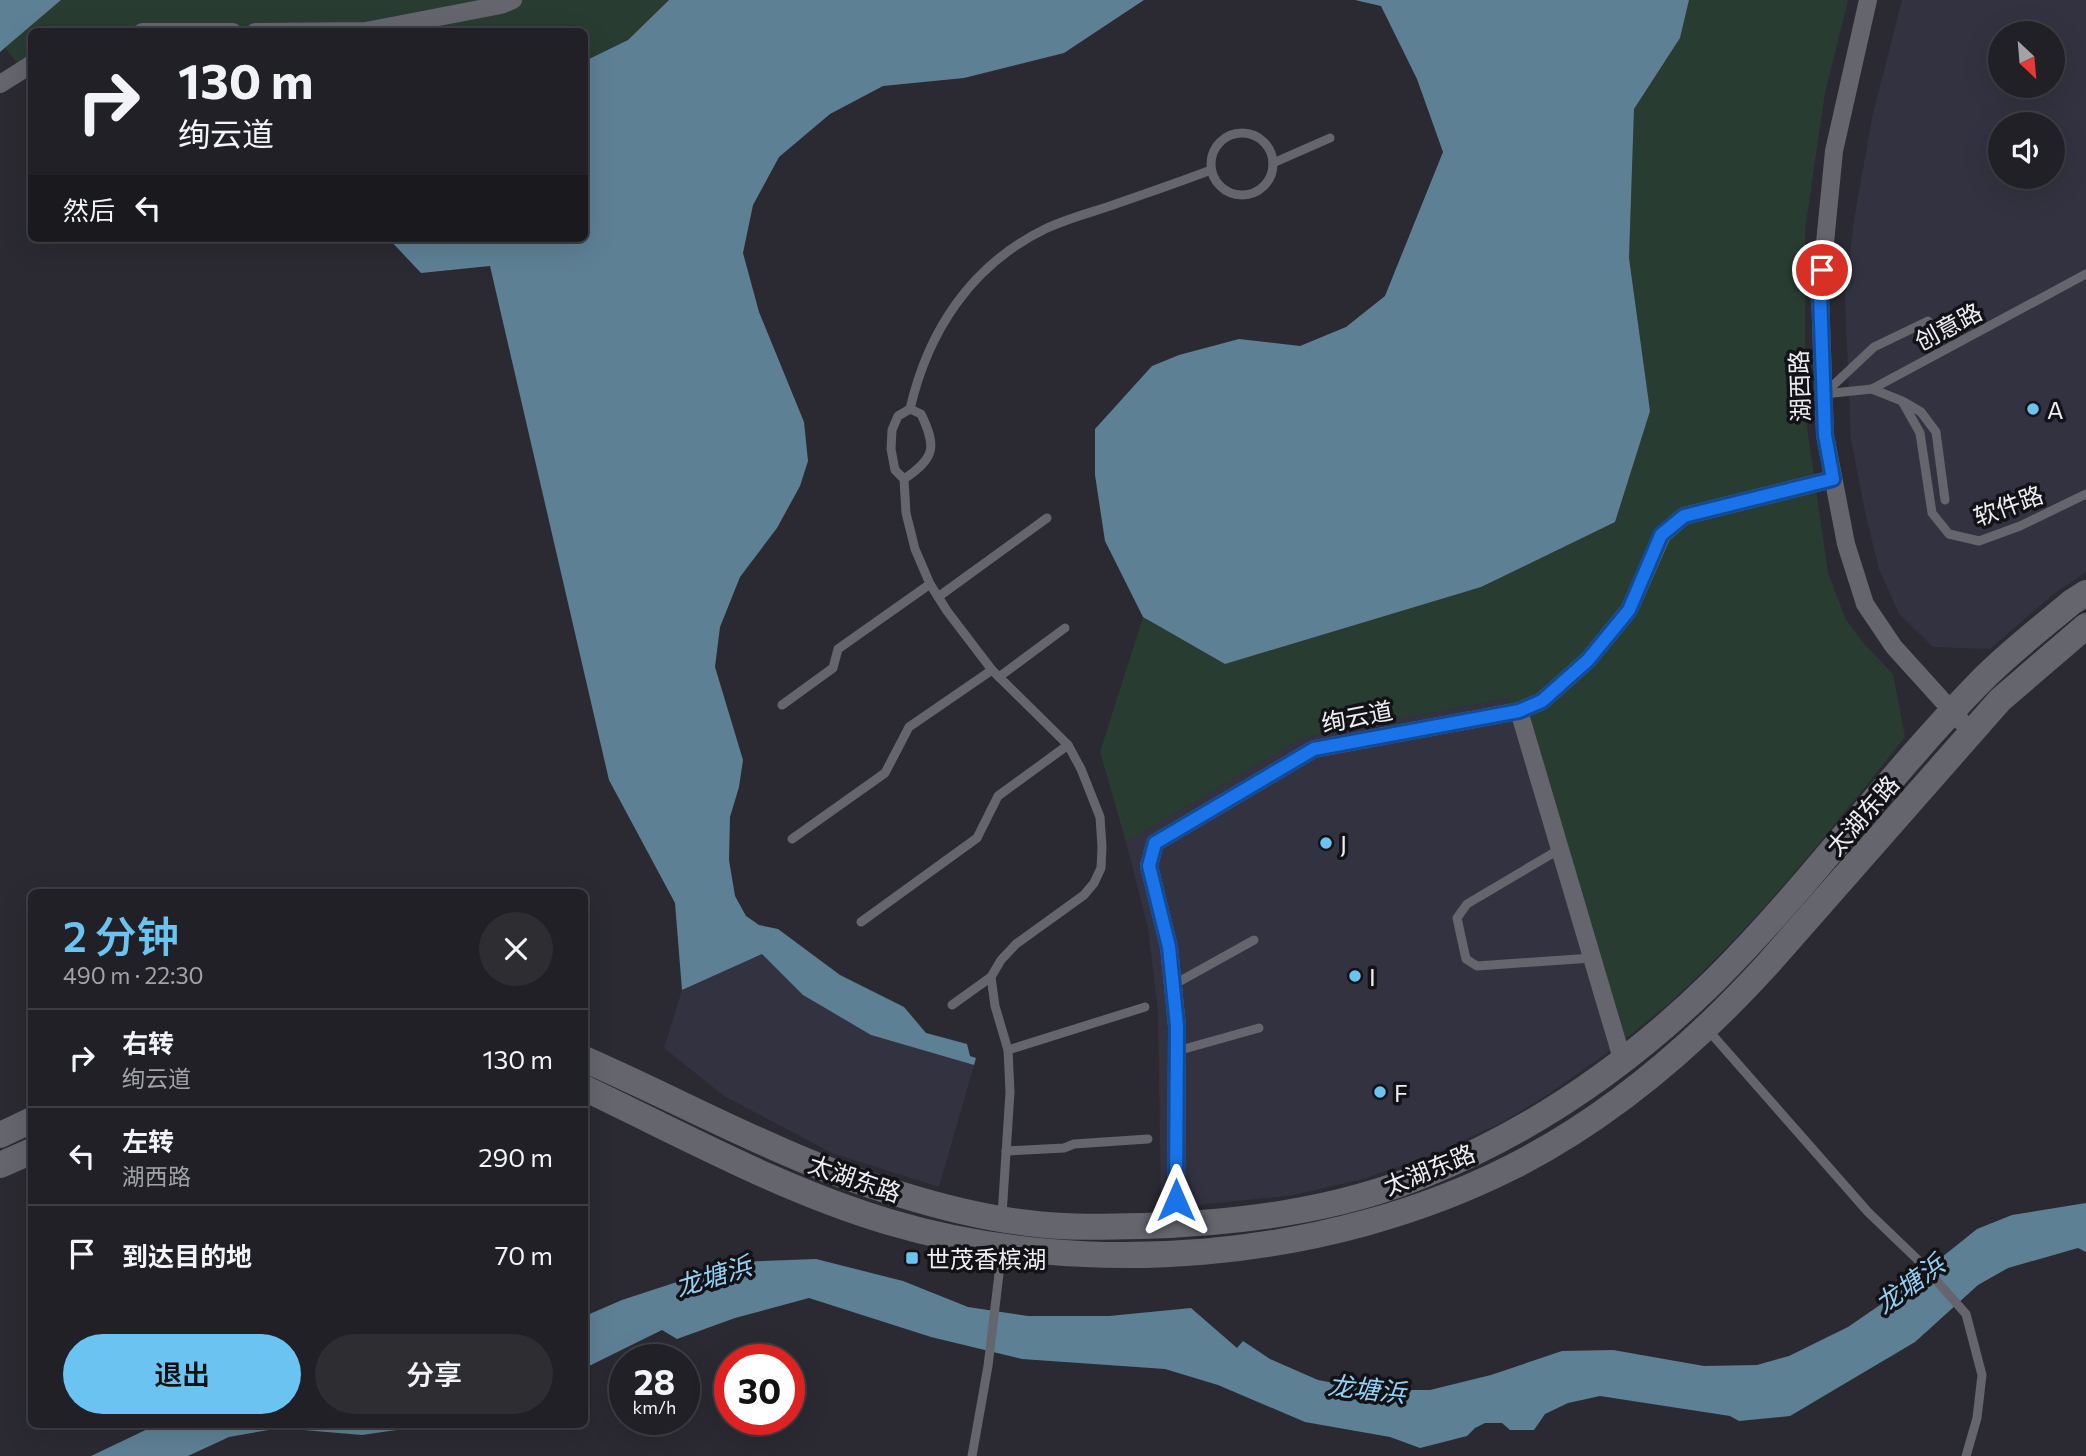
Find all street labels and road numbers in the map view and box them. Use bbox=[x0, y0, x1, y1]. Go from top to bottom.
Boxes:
street label: 创意路 bbox=[1909, 296, 1987, 356]
street label: 湖西路 bbox=[1783, 350, 1815, 422]
street label: 软件路 bbox=[1969, 479, 2047, 531]
street label: 绚云道 bbox=[1319, 695, 1395, 737]
street label: 太湖东路 bbox=[1820, 769, 1904, 861]
street label: 太湖东路 bbox=[1379, 1138, 1479, 1200]
street label: 太湖东路 bbox=[805, 1149, 905, 1207]

